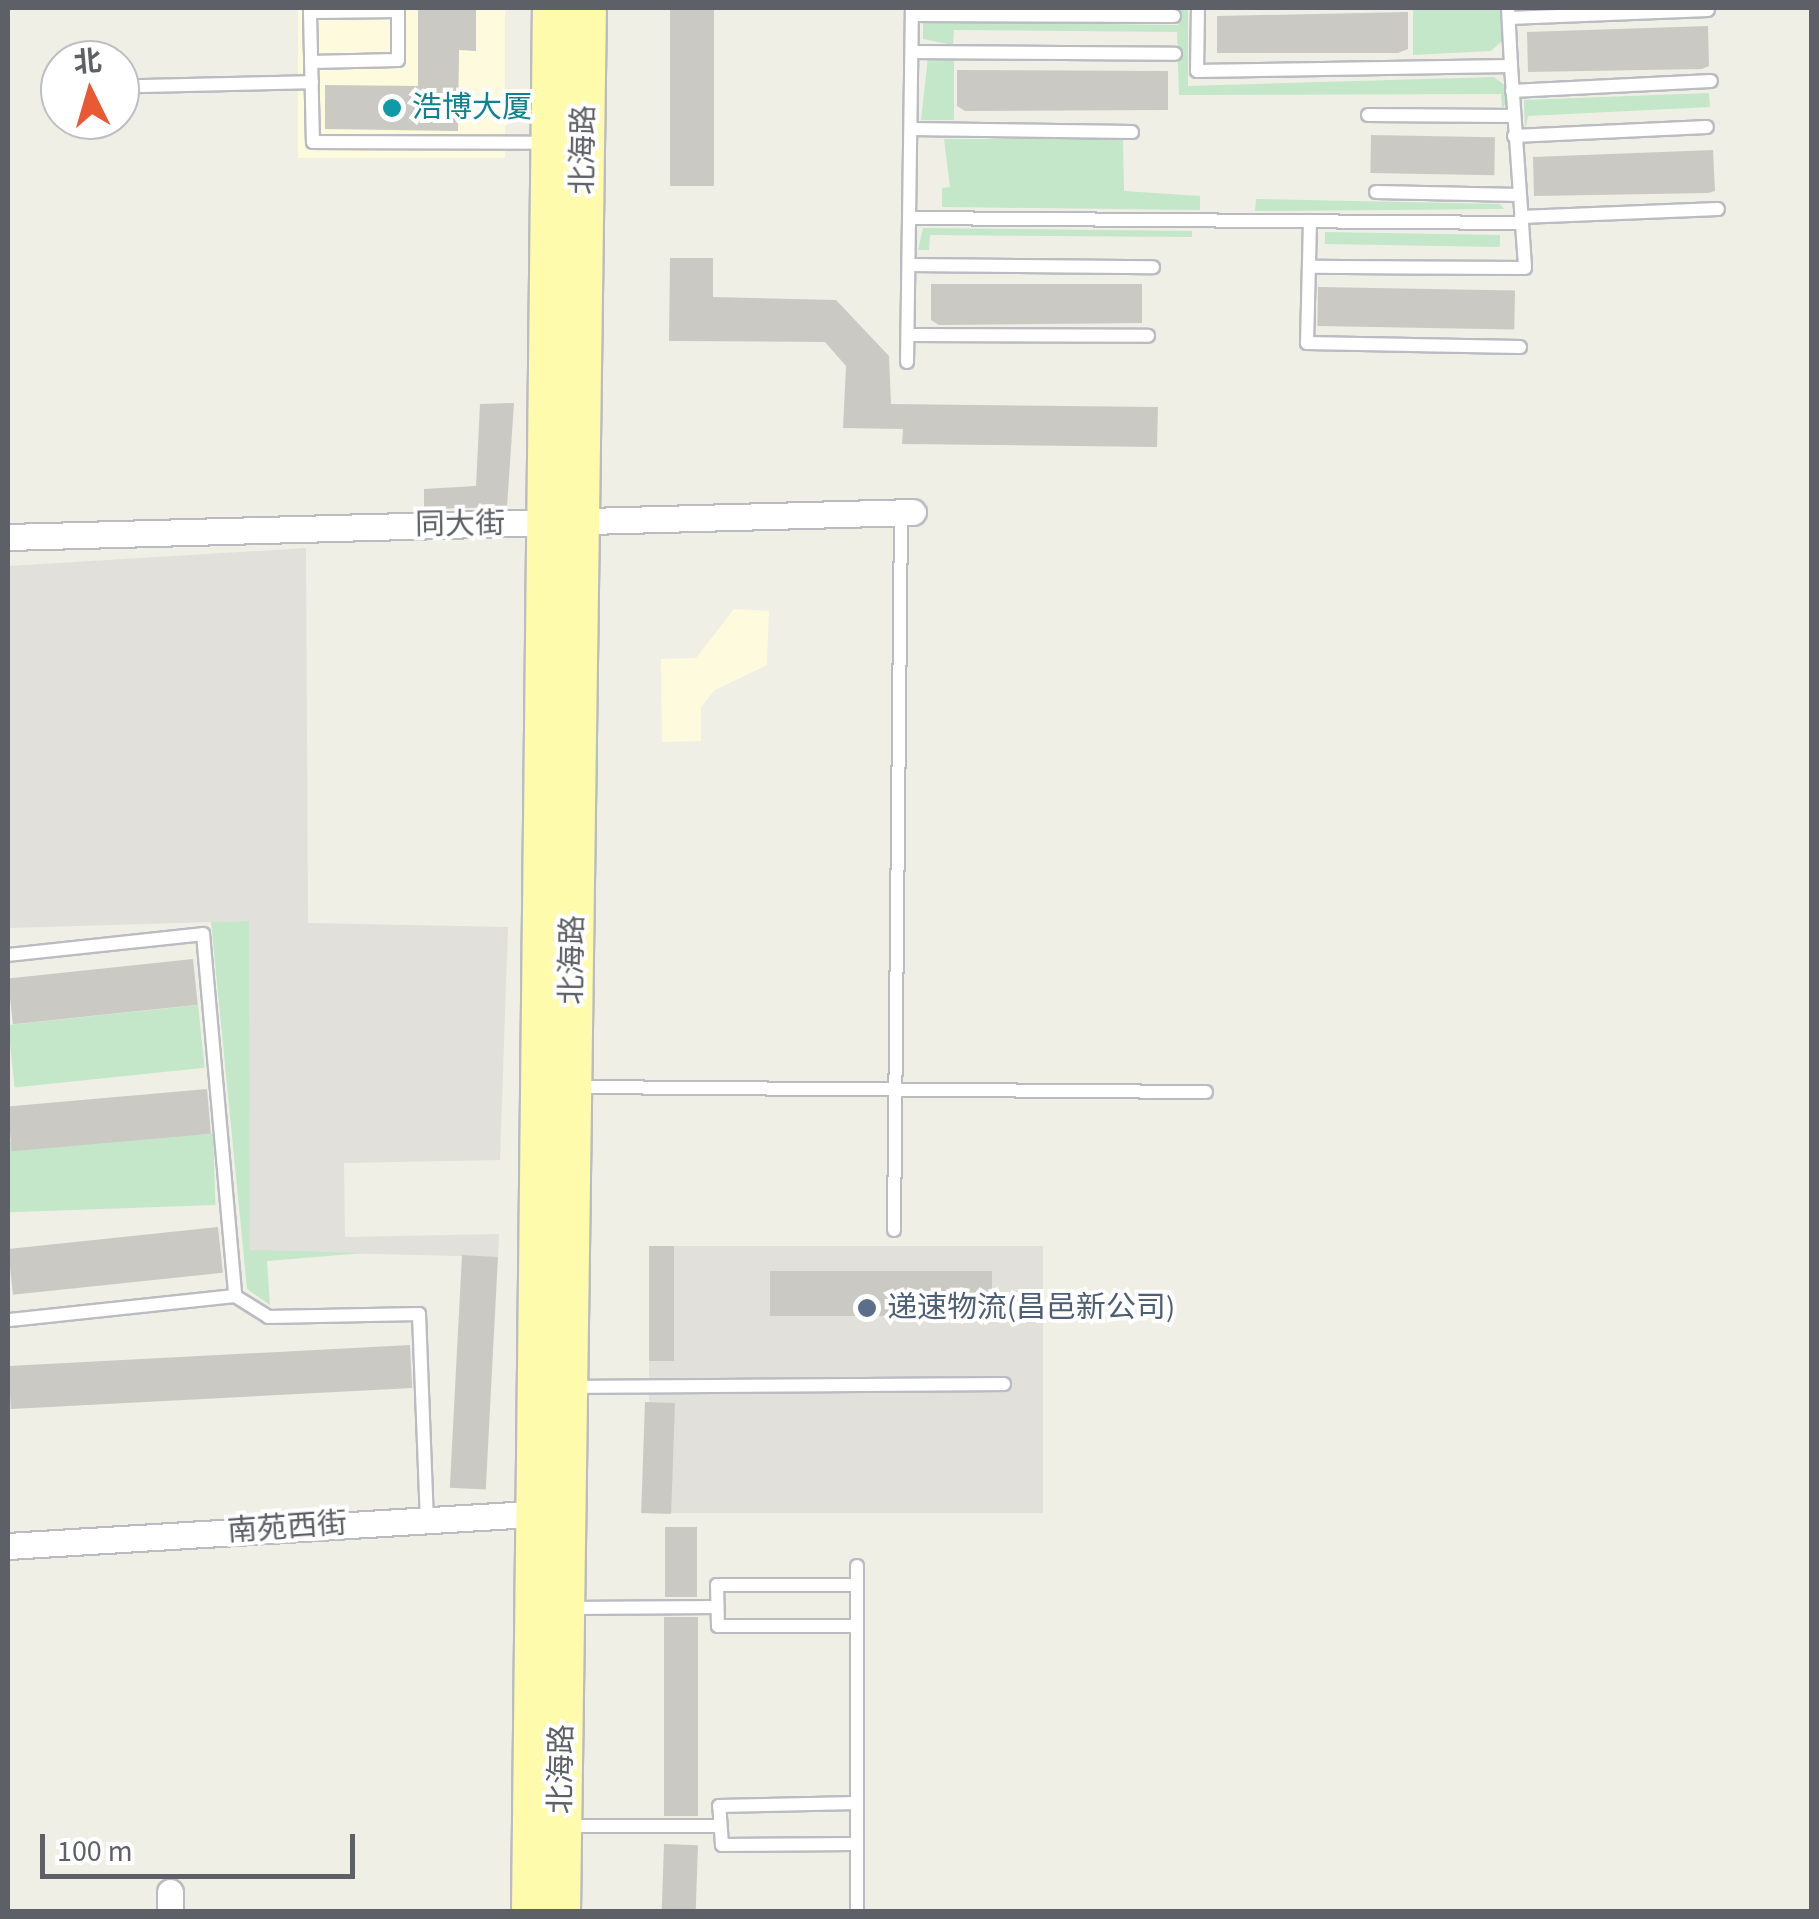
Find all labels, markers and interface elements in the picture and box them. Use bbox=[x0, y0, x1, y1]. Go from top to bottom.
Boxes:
north arrow bbox=[40, 40, 140, 140]
text: 北 bbox=[72, 41, 103, 83]
place label: 浩博大厦 bbox=[412, 90, 532, 126]
marker: 浩博大厦 bbox=[381, 97, 403, 119]
street label: 北海路 bbox=[565, 105, 603, 195]
street label: 同大街 bbox=[415, 506, 505, 544]
street label: 北海路 bbox=[554, 915, 592, 1005]
place label: 递速物流(昌邑新公司) bbox=[887, 1290, 1175, 1326]
marker: 递速物流(昌邑新公司) bbox=[856, 1297, 878, 1319]
street label: 南苑西街 bbox=[226, 1506, 348, 1550]
street label: 北海路 bbox=[543, 1724, 581, 1814]
scale bar bbox=[45, 1814, 360, 1876]
text: 100 m bbox=[57, 1830, 133, 1873]

